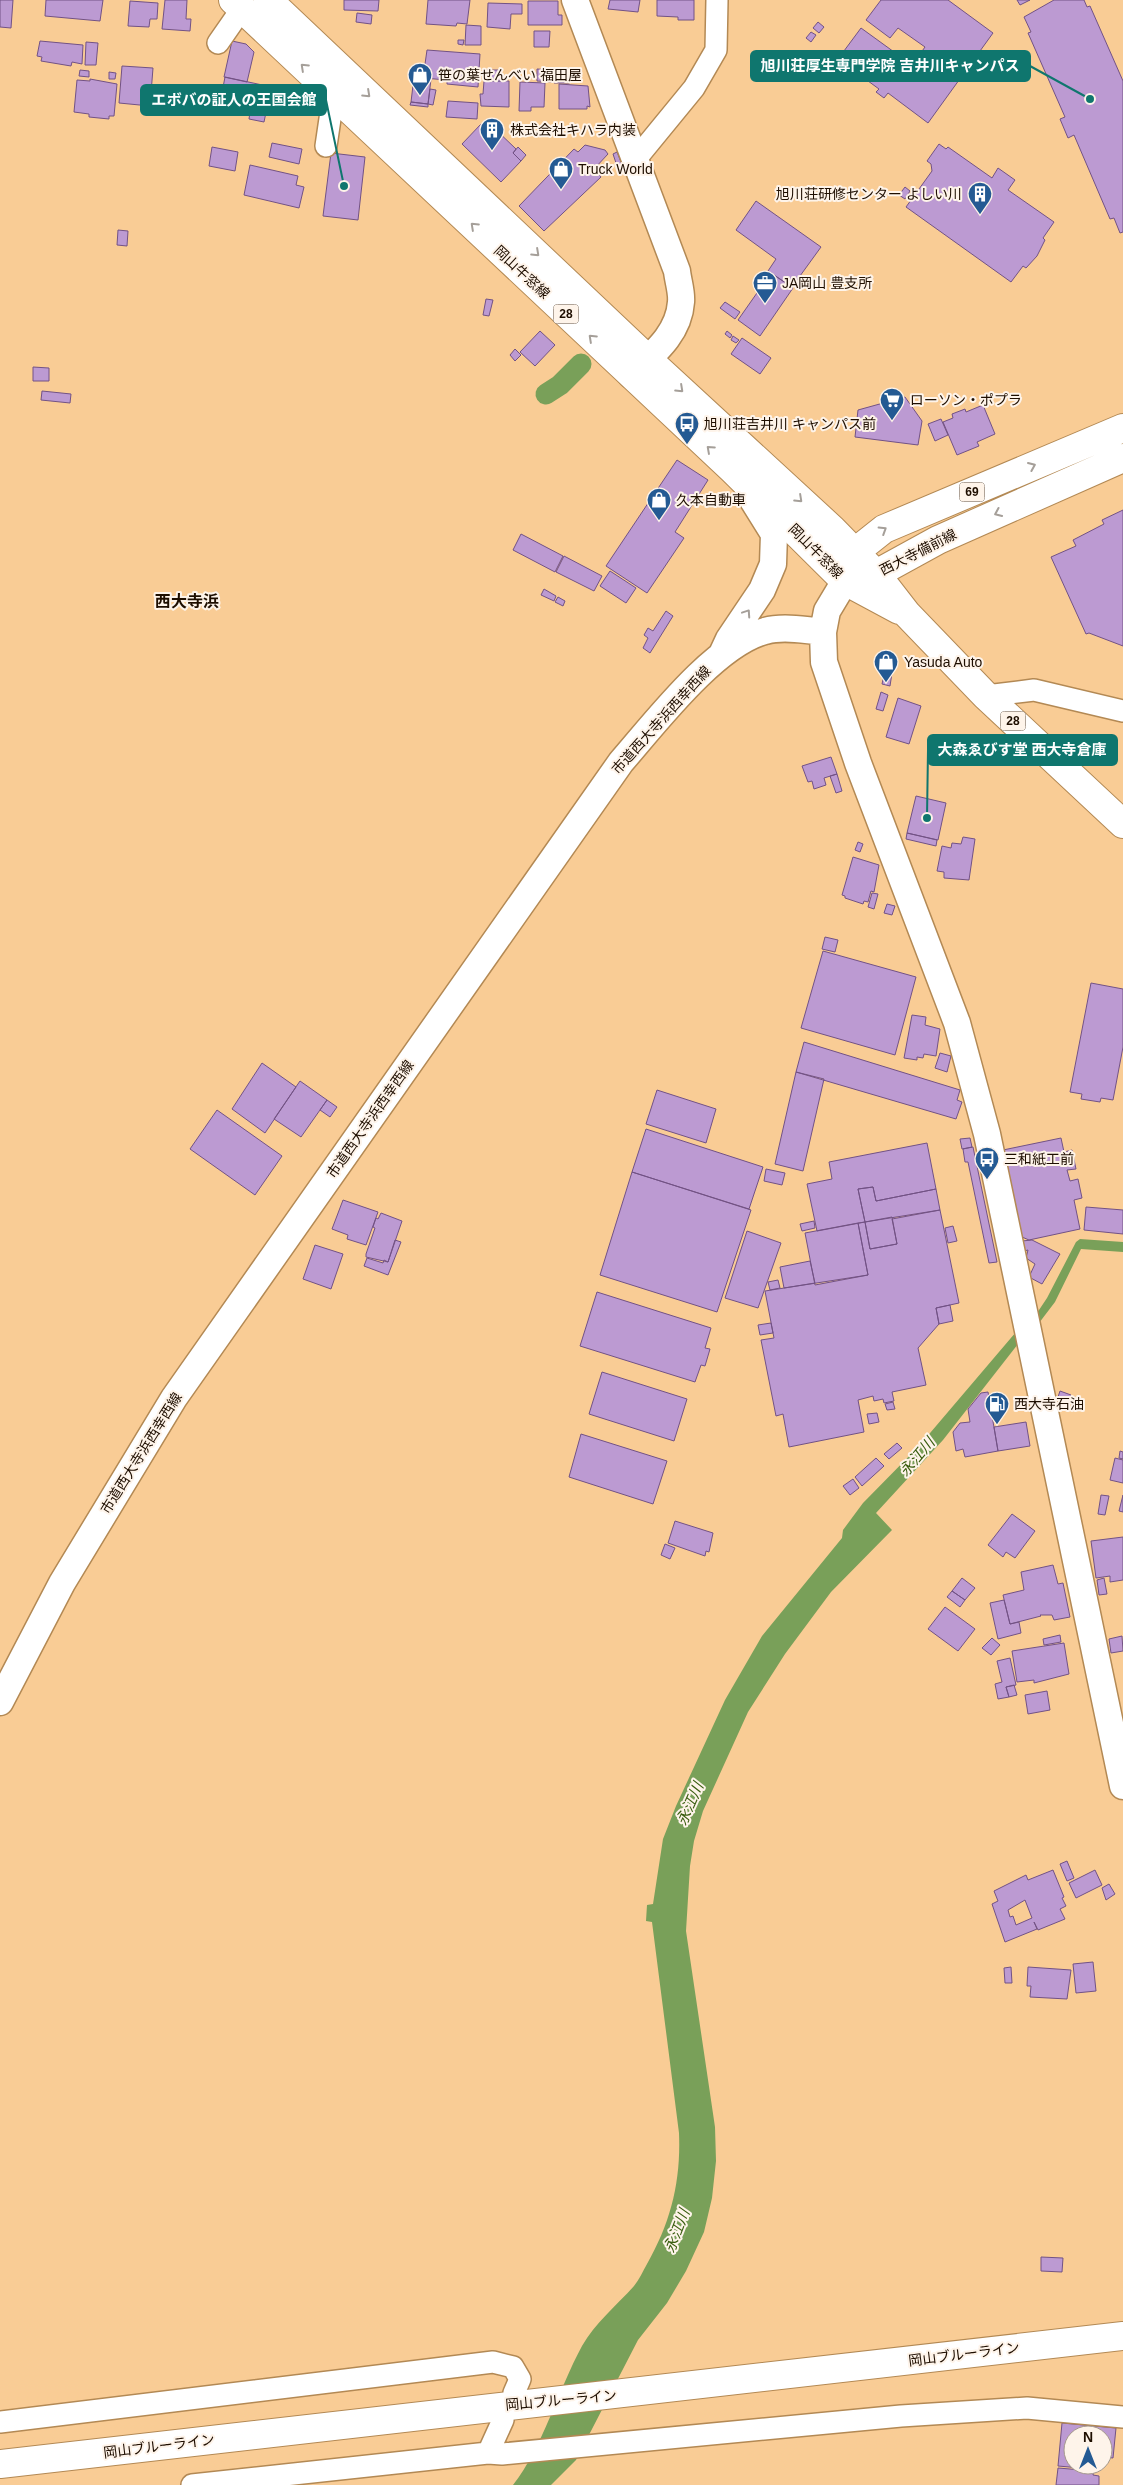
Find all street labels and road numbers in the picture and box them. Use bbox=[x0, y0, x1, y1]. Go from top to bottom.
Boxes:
street label: 岡山牛窓線 bbox=[491, 242, 553, 302]
road number: 28 bbox=[554, 304, 578, 324]
road number: 69 bbox=[960, 482, 984, 502]
street label: 岡山牛窓線 bbox=[786, 521, 846, 581]
street label: 西大寺備前線 bbox=[877, 526, 959, 578]
street label: 市道西大寺浜西幸西線 bbox=[608, 663, 714, 777]
road number: 28 bbox=[1000, 711, 1026, 730]
street label: 市道西大寺浜西幸西線 bbox=[323, 1057, 417, 1181]
street label: 市道西大寺浜西幸西線 bbox=[97, 1389, 185, 1517]
street label: 岡山ブルーライン bbox=[907, 2339, 1021, 2369]
street label: 岡山ブルーライン bbox=[505, 2387, 617, 2413]
street label: 岡山ブルーライン bbox=[102, 2431, 216, 2461]

